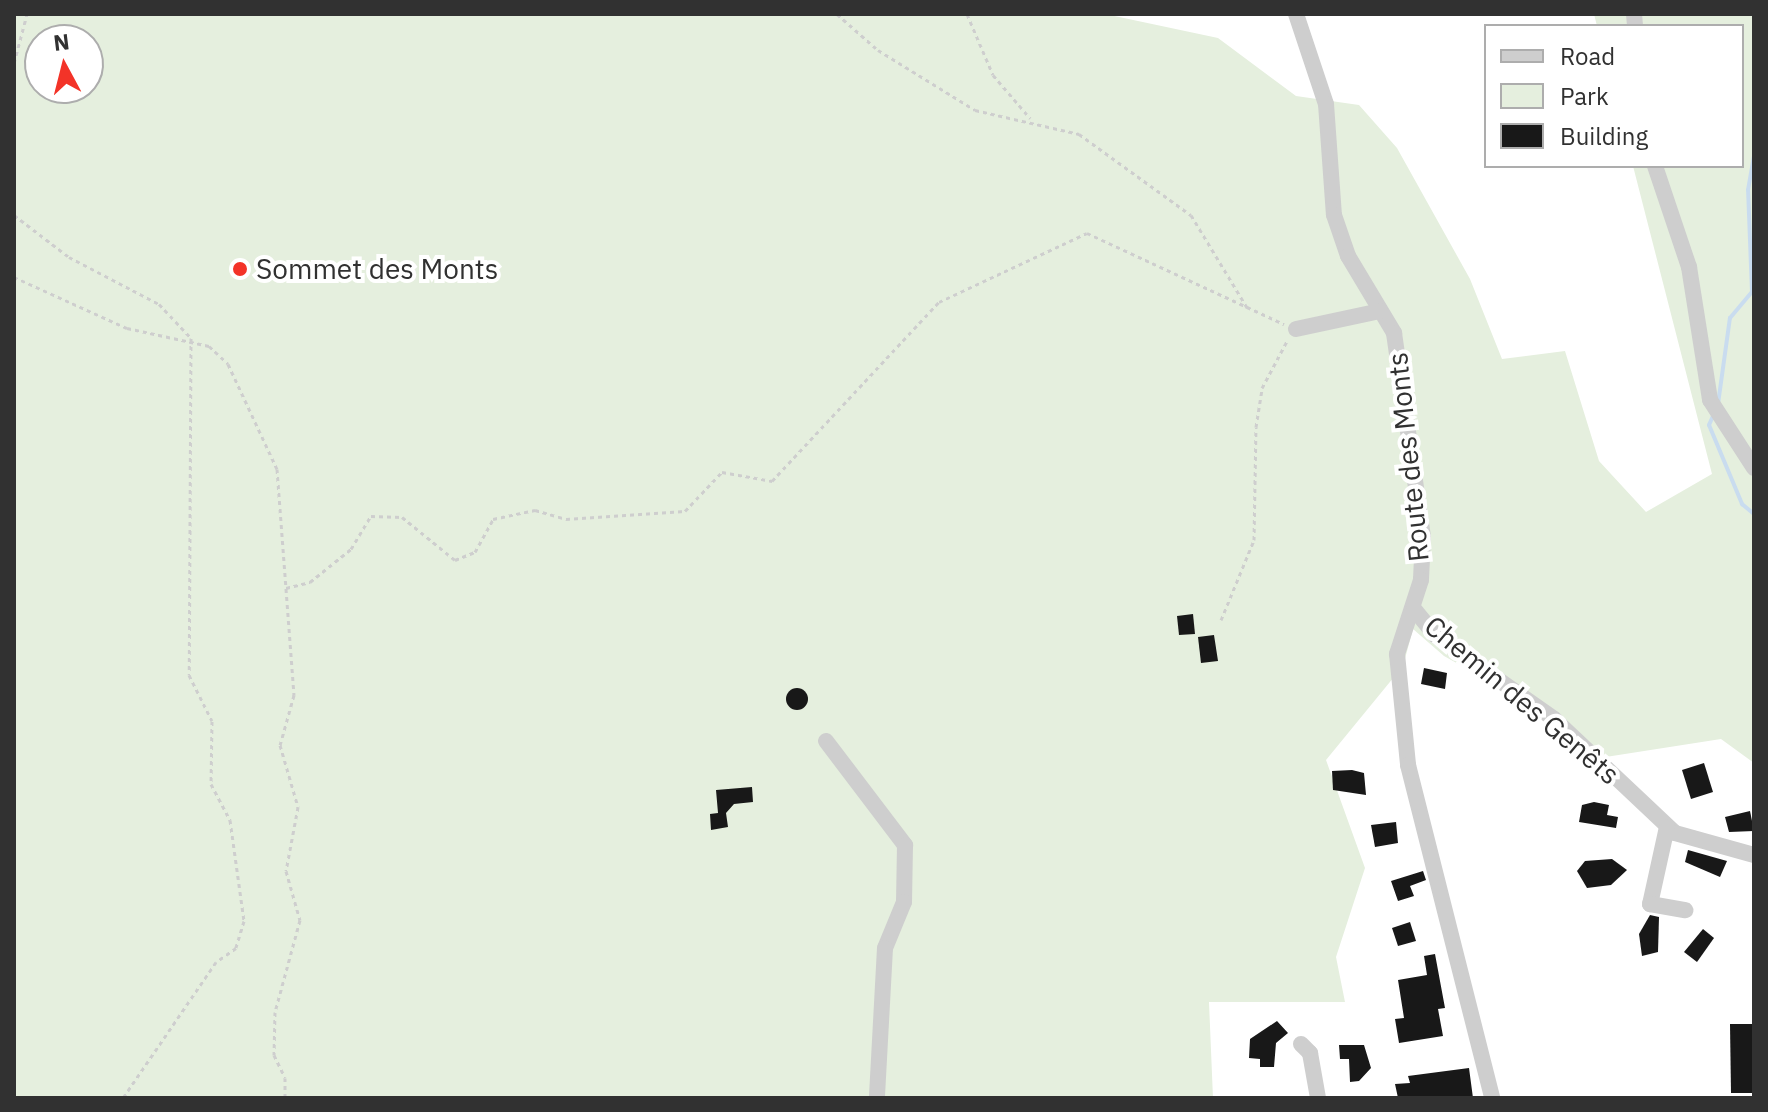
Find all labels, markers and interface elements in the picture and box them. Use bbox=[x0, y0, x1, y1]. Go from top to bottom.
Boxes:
north arrow bbox=[24, 24, 104, 104]
legend bbox=[1484, 24, 1744, 168]
text: N bbox=[52, 26, 71, 57]
text: Road bbox=[1560, 40, 1615, 72]
text: Park bbox=[1560, 80, 1609, 112]
text: Building bbox=[1560, 120, 1648, 152]
place label: Sommet des Monts bbox=[256, 252, 498, 286]
marker: Sommet des Monts bbox=[231, 260, 249, 278]
street label: Route des Monts bbox=[1380, 351, 1436, 563]
street label: Chemin des Genêts bbox=[1418, 609, 1626, 791]

